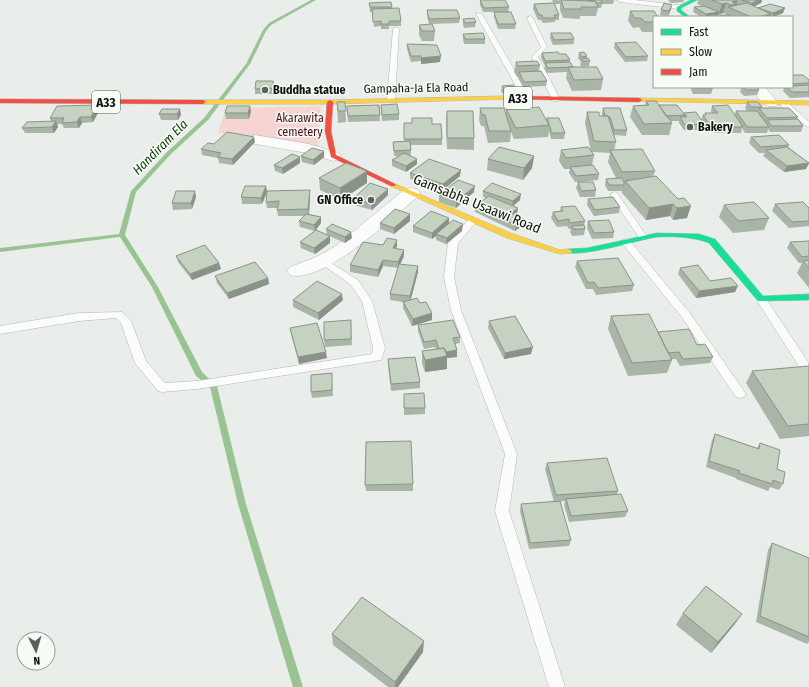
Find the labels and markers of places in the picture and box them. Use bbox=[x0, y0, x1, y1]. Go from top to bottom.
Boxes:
place label: Buddha statue bbox=[273, 83, 346, 97]
marker: Buddha statue bbox=[260, 85, 270, 95]
place label: Bakery bbox=[698, 120, 733, 134]
marker: Bakery bbox=[685, 122, 695, 132]
place label: GN Office bbox=[317, 193, 363, 207]
marker: GN Office bbox=[366, 195, 376, 205]

